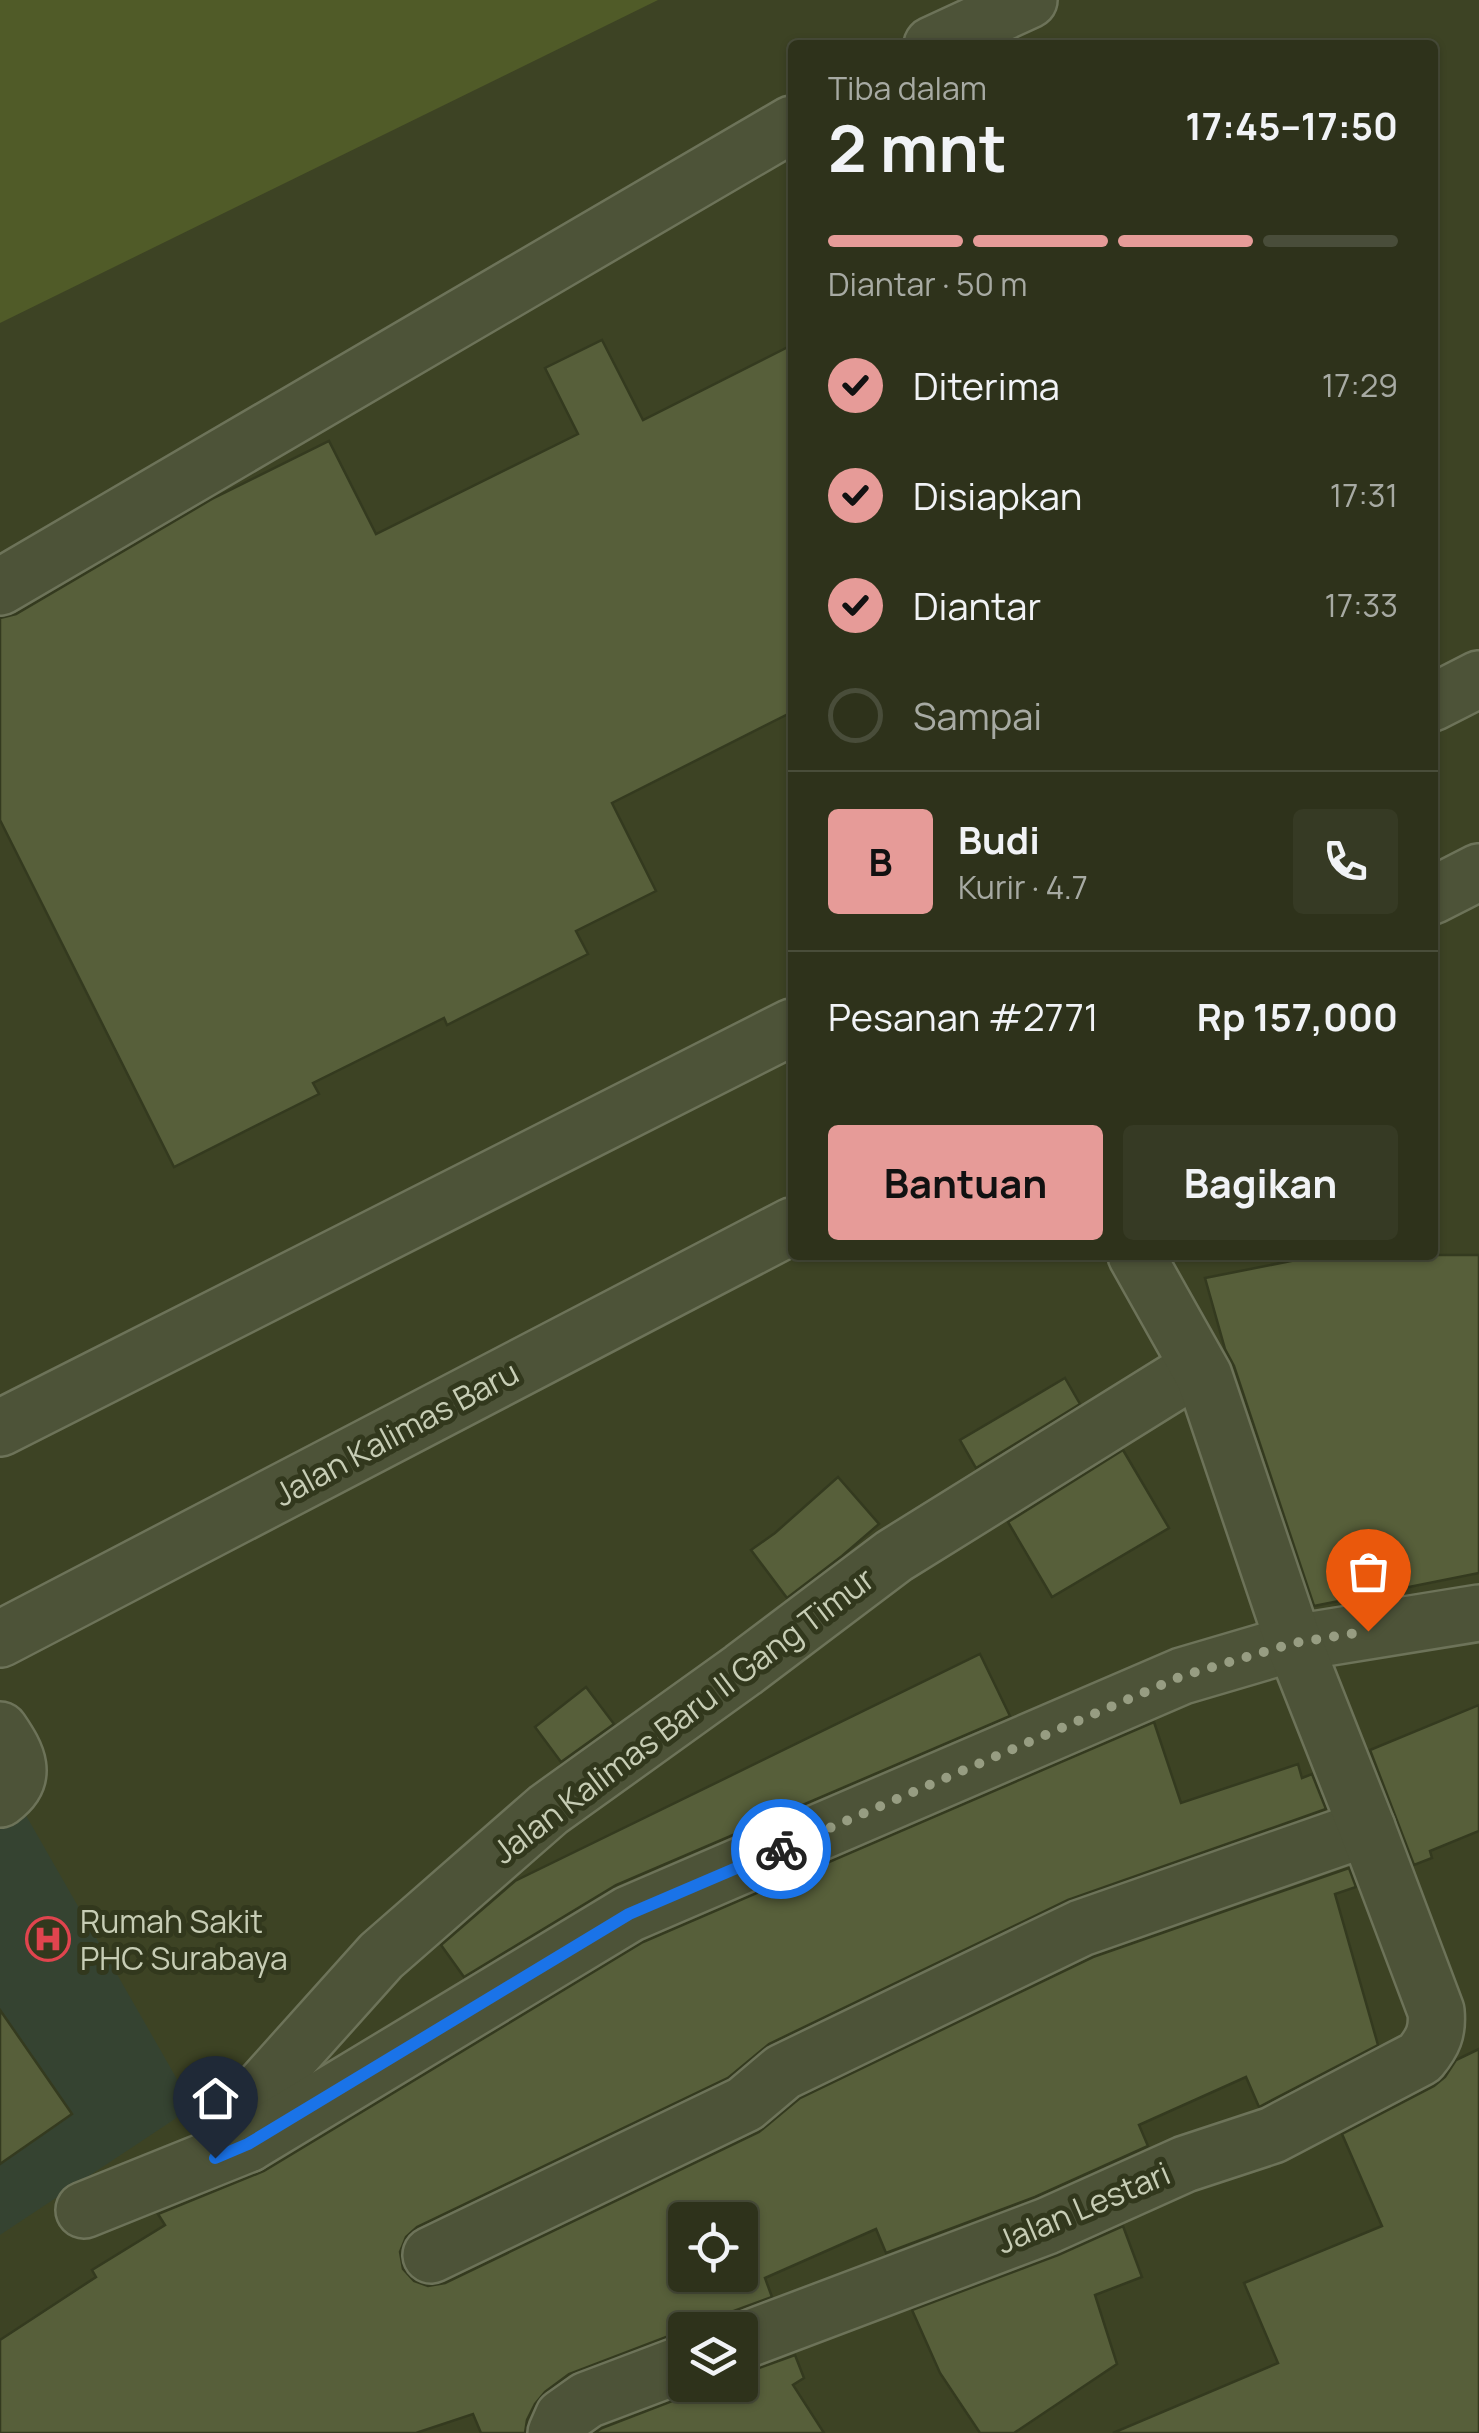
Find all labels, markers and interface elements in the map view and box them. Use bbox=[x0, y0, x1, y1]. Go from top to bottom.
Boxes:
text: Tiba dalam bbox=[828, 66, 987, 110]
text: 17:45–17:50 bbox=[1185, 99, 1398, 151]
text: 2 mnt bbox=[828, 103, 1007, 192]
text: Diantar · 50 m bbox=[828, 262, 1027, 306]
icon: check bbox=[828, 358, 883, 413]
text: Diterima bbox=[913, 359, 1060, 411]
text: 17:29 bbox=[1322, 363, 1398, 407]
icon: check bbox=[828, 468, 883, 523]
text: Disiapkan bbox=[913, 469, 1082, 521]
text: 17:31 bbox=[1330, 473, 1398, 517]
icon: check bbox=[828, 578, 883, 633]
text: Diantar bbox=[913, 579, 1041, 631]
text: 17:33 bbox=[1324, 583, 1398, 627]
text: Sampai bbox=[913, 689, 1042, 741]
button: phone bbox=[1293, 809, 1398, 914]
text: Budi bbox=[958, 813, 1040, 865]
text: B bbox=[869, 835, 892, 887]
text: Kurir · 4.7 bbox=[958, 865, 1088, 909]
text: Pesanan #2771 bbox=[828, 990, 1099, 1042]
text: Rp 157,000 bbox=[1197, 990, 1398, 1042]
button: Bantuan bbox=[828, 1125, 1103, 1240]
button: Bagikan bbox=[1123, 1125, 1398, 1240]
street label: Jalan Kalimas Baru bbox=[266, 1350, 526, 1516]
pin bbox=[1326, 1529, 1411, 1632]
icon: bag bbox=[1341, 1544, 1396, 1599]
street label: Jalan Kalimas Baru II Gang Timur bbox=[483, 1557, 883, 1873]
courier bbox=[731, 1799, 831, 1899]
icon: bike bbox=[754, 1822, 809, 1877]
place label: Rumah Sakit PHC Surabaya bbox=[80, 1899, 288, 1980]
hospital icon: Rumah Sakit PHC Surabaya bbox=[25, 1916, 71, 1962]
pin bbox=[173, 2056, 258, 2159]
icon: home bbox=[188, 2071, 243, 2126]
street label: Jalan Lestari bbox=[989, 2151, 1177, 2263]
map controls bbox=[668, 2202, 758, 2402]
button: locate bbox=[668, 2202, 758, 2292]
button: layers bbox=[668, 2312, 758, 2402]

